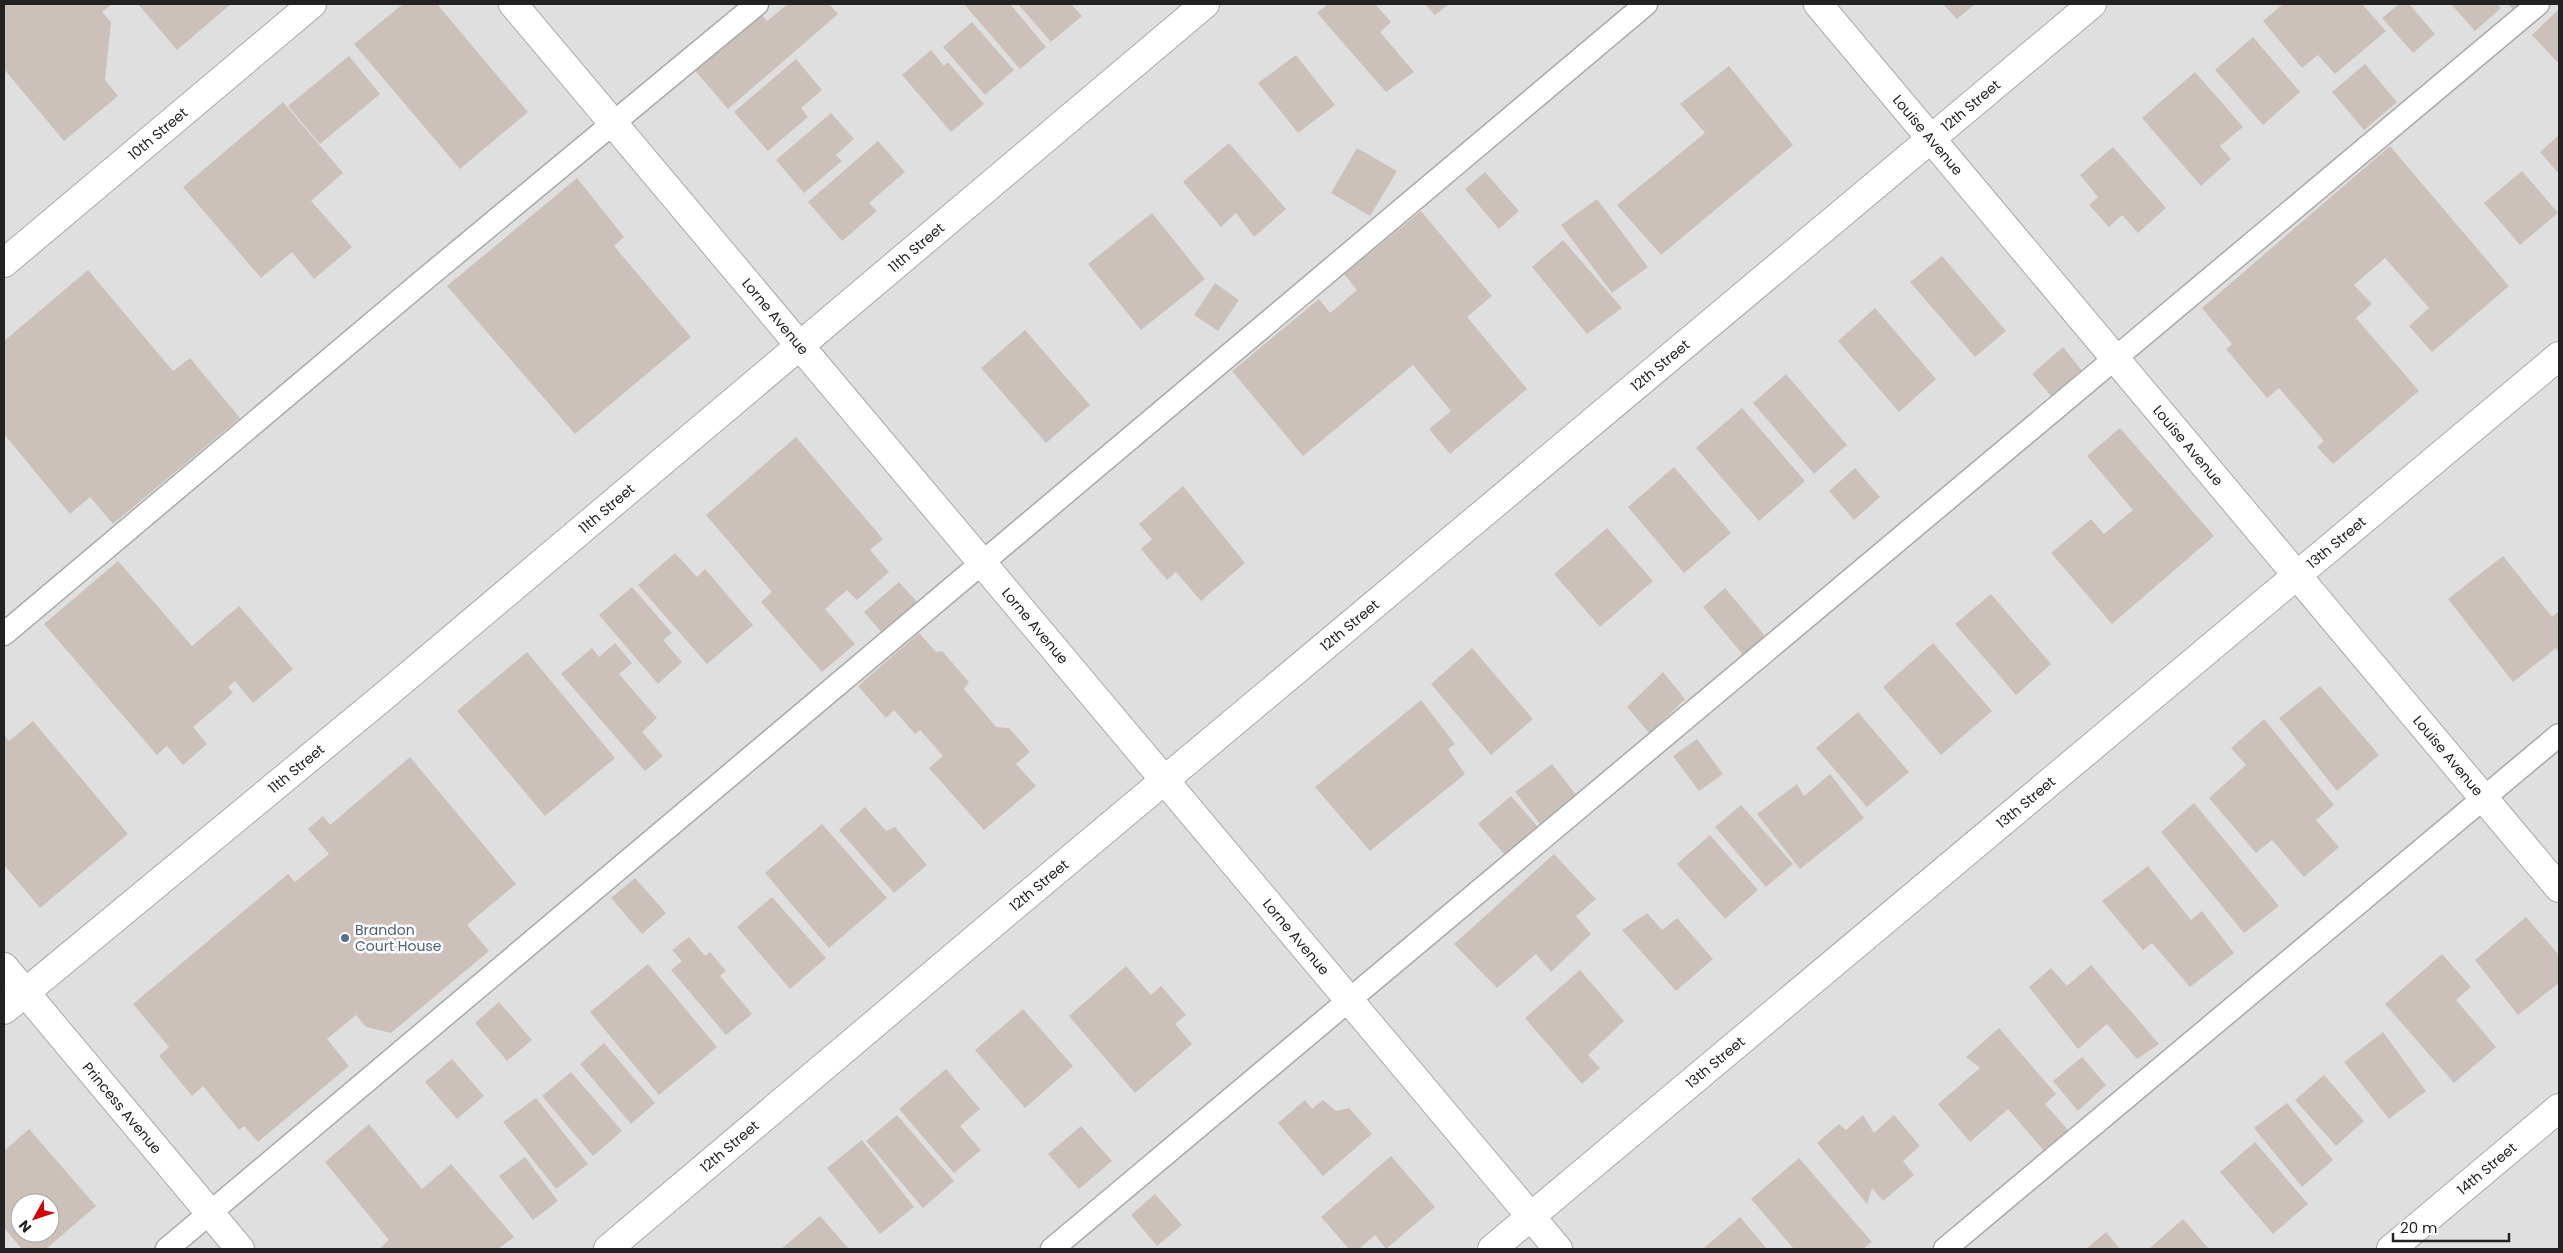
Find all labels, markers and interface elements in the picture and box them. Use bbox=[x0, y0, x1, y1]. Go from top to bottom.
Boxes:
street label: 12th Street bbox=[1937, 75, 2005, 136]
street label: Louise Avenue bbox=[1888, 90, 1968, 180]
street label: 10th Street bbox=[124, 103, 192, 165]
street label: 11th Street bbox=[884, 218, 949, 277]
street label: Lorne Avenue bbox=[737, 274, 813, 359]
street label: 12th Street bbox=[1626, 335, 1694, 396]
street label: Louise Avenue bbox=[2148, 401, 2228, 490]
street label: 11th Street bbox=[574, 479, 639, 538]
street label: 13th Street bbox=[2302, 512, 2370, 573]
street label: Lorne Avenue bbox=[997, 583, 1073, 669]
street label: 12th Street bbox=[1316, 595, 1383, 656]
street label: Louise Avenue bbox=[2408, 711, 2488, 801]
street label: 11th Street bbox=[264, 739, 329, 798]
street label: 13th Street bbox=[1992, 772, 2060, 833]
street label: 12th Street bbox=[1005, 855, 1073, 916]
street label: Lorne Avenue bbox=[1258, 894, 1334, 980]
place label: Brandon Court House bbox=[355, 920, 442, 956]
marker: Brandon Court House bbox=[339, 932, 351, 944]
street label: 13th Street bbox=[1681, 1032, 1749, 1093]
street label: Princess Avenue bbox=[78, 1058, 167, 1158]
street label: 12th Street bbox=[696, 1116, 763, 1177]
street label: 14th Street bbox=[2453, 1138, 2521, 1199]
north arrow bbox=[10, 1193, 60, 1243]
scale bar bbox=[2393, 1210, 2509, 1242]
text: N bbox=[14, 1216, 36, 1237]
text: 20 m bbox=[2400, 1217, 2438, 1238]

